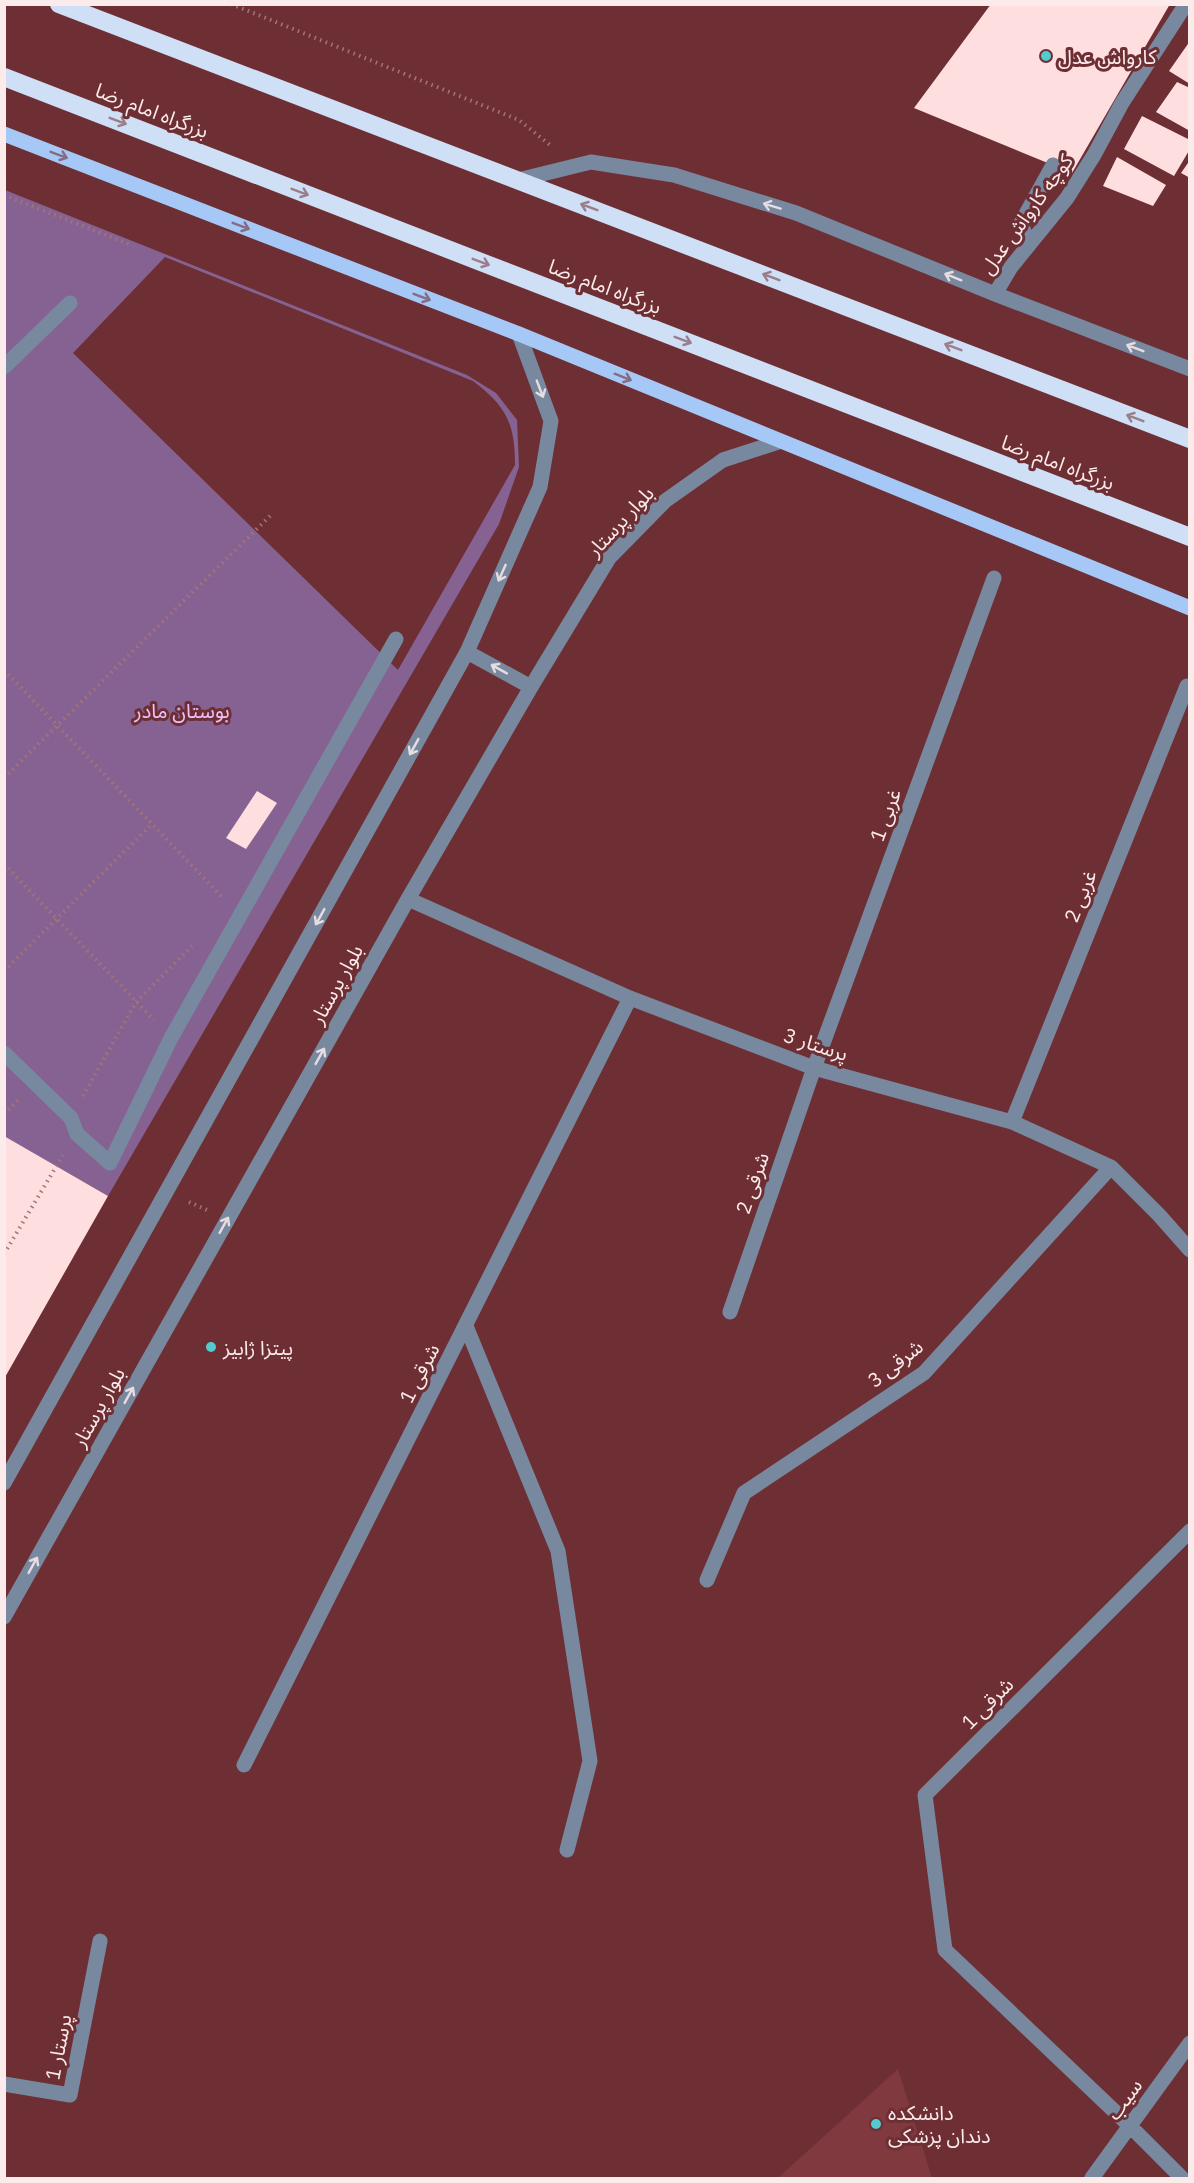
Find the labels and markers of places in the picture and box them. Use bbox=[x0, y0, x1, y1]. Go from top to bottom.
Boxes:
place label: کارواش عدل bbox=[1058, 43, 1157, 70]
marker: کارواش عدل bbox=[1039, 49, 1053, 63]
place label: پیتزا ژابیز bbox=[222, 1334, 293, 1361]
marker: پیتزا ژابیز bbox=[204, 1340, 218, 1354]
place label: دانشکده دندان پزشکی bbox=[888, 2099, 991, 2149]
marker: دانشکده دندان پزشکی bbox=[869, 2117, 883, 2131]

